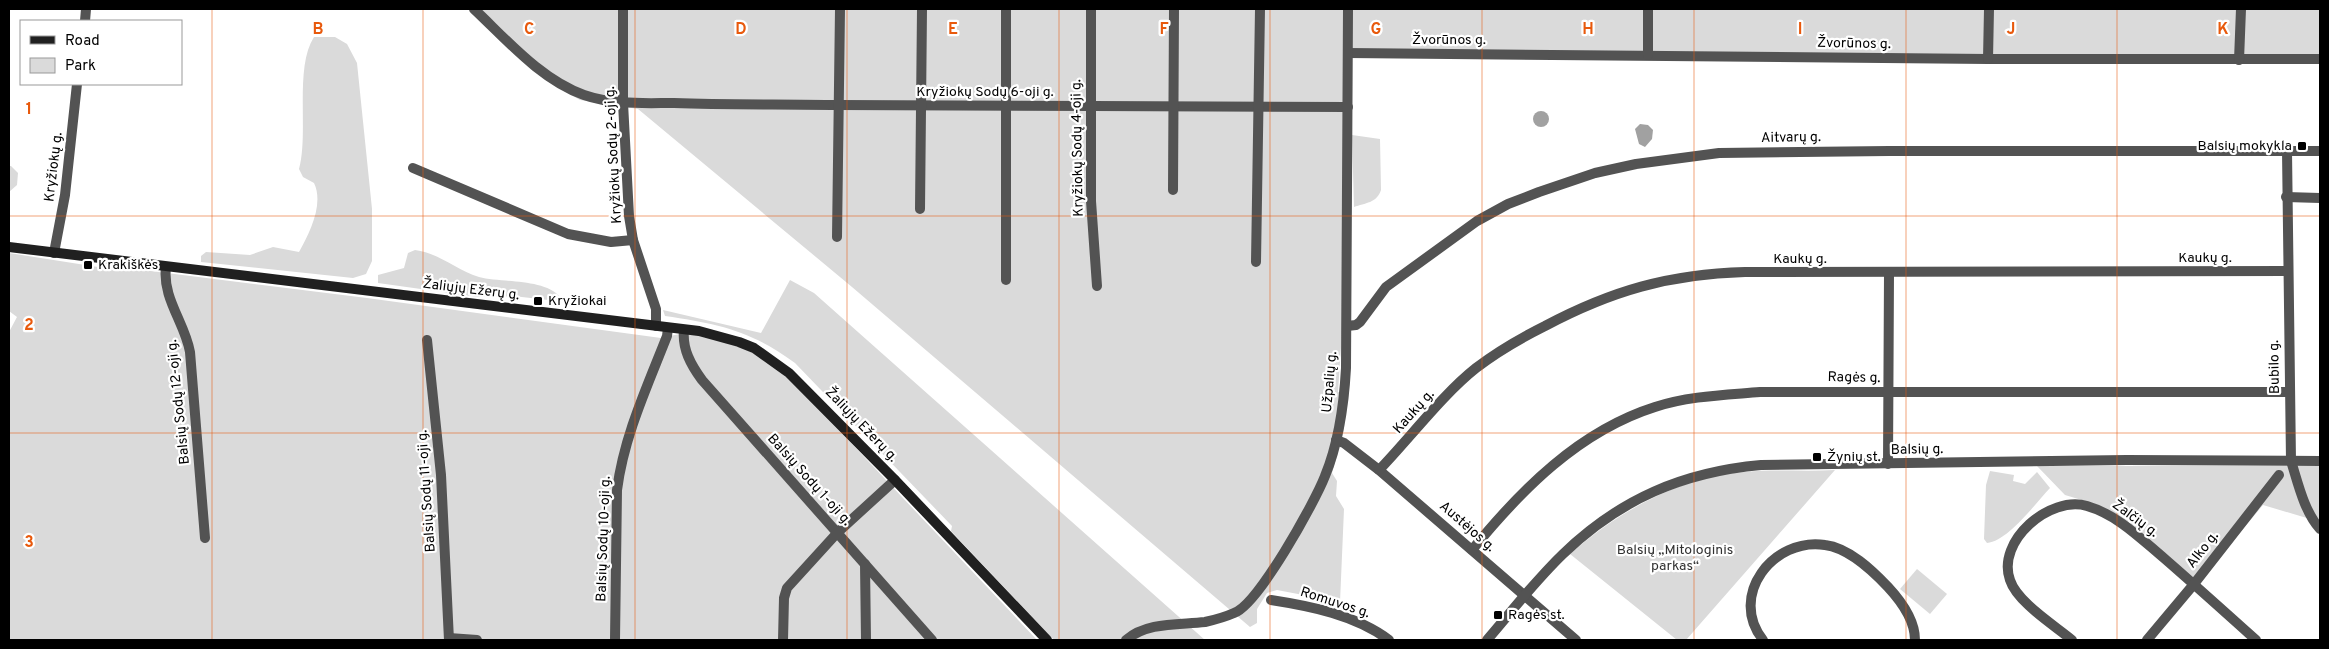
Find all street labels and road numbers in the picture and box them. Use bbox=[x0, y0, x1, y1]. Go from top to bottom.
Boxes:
street label: Žvorūnos g. bbox=[1412, 31, 1486, 49]
street label: Žvorūnos g. bbox=[1817, 34, 1891, 53]
street label: Kryžiokų Sodų 4-oji g. bbox=[1068, 79, 1088, 217]
street label: Kryžiokų Sodų 6-oji g. bbox=[916, 84, 1054, 101]
street label: Kryžiokų Sodų 2-oji g. bbox=[602, 86, 626, 224]
street label: Aitvarų g. bbox=[1761, 129, 1821, 147]
street label: Kryžiokų g. bbox=[41, 131, 67, 203]
street label: Kaukų g. bbox=[2178, 250, 2232, 267]
street label: Kaukų g. bbox=[1773, 251, 1827, 268]
street label: Žaliųjų Ežerų g. bbox=[422, 275, 520, 304]
street label: Balsių Sodų 12-oji g. bbox=[164, 339, 194, 465]
street label: Bubilo g. bbox=[2266, 340, 2284, 394]
street label: Užpalių g. bbox=[1319, 351, 1341, 413]
street label: Ragės g. bbox=[1827, 369, 1881, 387]
street label: Žaliųjų Ežerų g. bbox=[821, 383, 902, 466]
street label: Kaukų g. bbox=[1390, 386, 1438, 438]
street label: Balsių Sodų 11-oji g. bbox=[414, 429, 440, 553]
street label: Balsių Sodų 1-oji g. bbox=[763, 431, 855, 529]
street label: Balsių g. bbox=[1891, 441, 1943, 459]
street label: Balsių Sodų 10-oji g. bbox=[593, 476, 615, 602]
street label: Žalčių g. bbox=[2109, 496, 2162, 541]
street label: Austėjos g. bbox=[1436, 498, 1498, 556]
street label: Alko g. bbox=[2183, 528, 2223, 572]
street label: Romuvos g. bbox=[1298, 584, 1372, 622]

